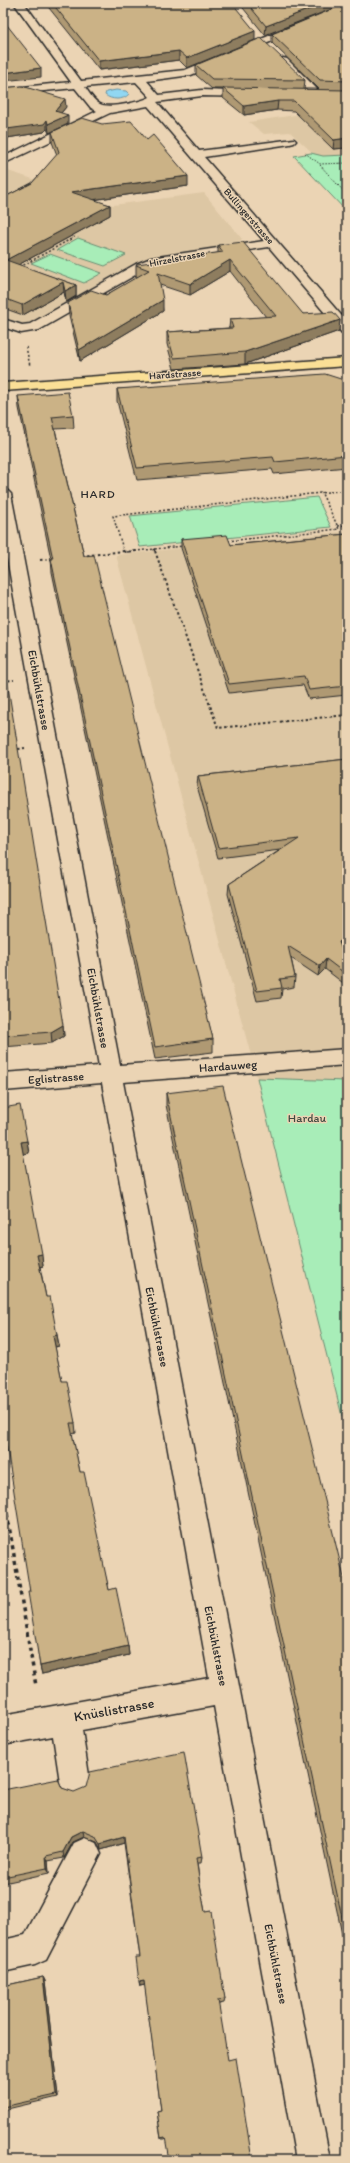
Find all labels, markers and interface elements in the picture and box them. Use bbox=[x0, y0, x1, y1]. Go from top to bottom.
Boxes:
street label: Bullingerstrasse bbox=[221, 185, 277, 247]
street label: Hirzelstrasse bbox=[148, 246, 206, 270]
street label: Hardstrasse bbox=[149, 366, 202, 382]
district label: HARD bbox=[80, 487, 116, 501]
street label: Eichbühlstrasse bbox=[25, 649, 53, 732]
street label: Eichbühlstrasse bbox=[84, 967, 112, 1050]
street label: Hardauweg bbox=[198, 1057, 258, 1075]
street label: Eglistrasse bbox=[28, 1069, 85, 1087]
park label: Hardau bbox=[288, 1111, 326, 1125]
street label: Eichbühlstrasse bbox=[142, 1286, 172, 1369]
street label: Eichbühlstrasse bbox=[201, 1605, 231, 1688]
street label: Knüslistrasse bbox=[72, 1695, 156, 1725]
street label: Eichbühlstrasse bbox=[261, 1923, 291, 2006]

